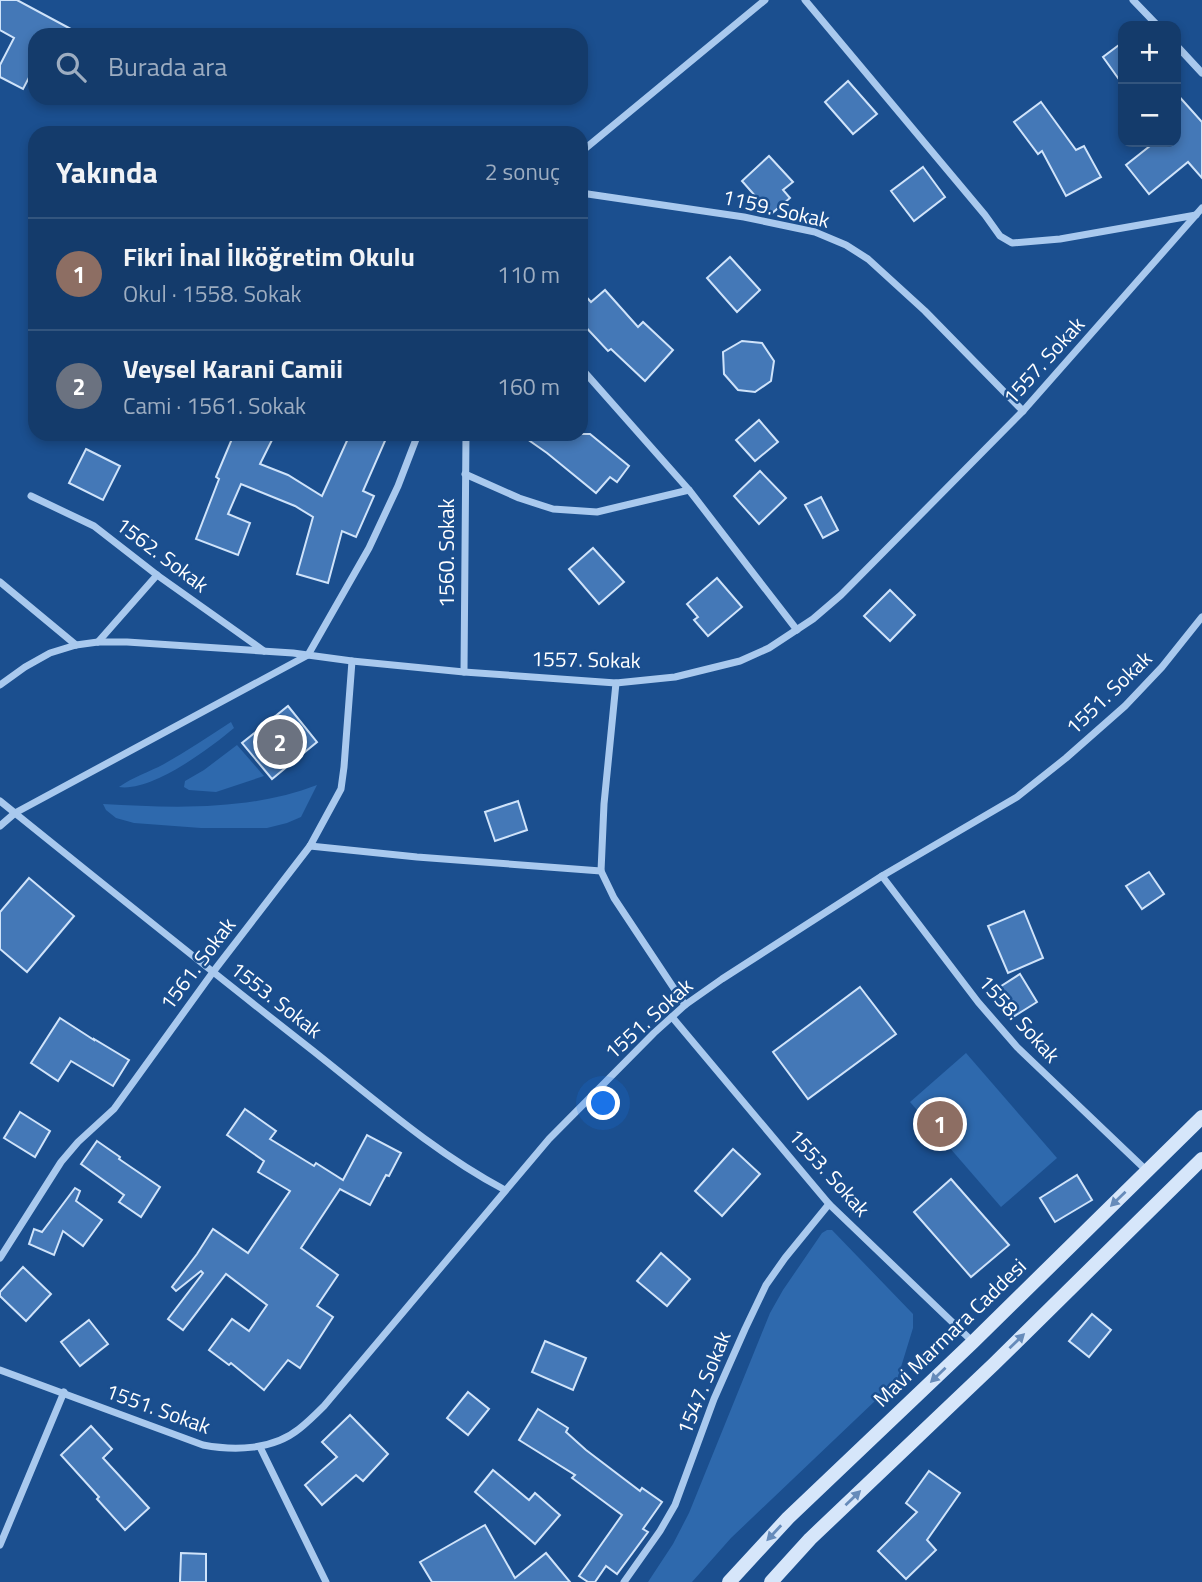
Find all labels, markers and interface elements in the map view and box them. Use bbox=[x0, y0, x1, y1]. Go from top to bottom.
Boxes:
map controls bbox=[1118, 21, 1181, 147]
button: + bbox=[1118, 21, 1181, 84]
search box bbox=[28, 28, 588, 105]
text: Burada ara bbox=[108, 47, 227, 86]
icon: search bbox=[52, 48, 90, 86]
button: − bbox=[1118, 84, 1181, 147]
text: Yakında bbox=[56, 149, 158, 195]
text: 2 sonuç bbox=[485, 154, 560, 189]
street label: 1159. Sokak bbox=[719, 180, 833, 236]
text: Fikri İnal İlköğretim Okulu bbox=[123, 237, 415, 276]
text: 1 bbox=[73, 257, 85, 292]
text: 110 m bbox=[497, 257, 560, 292]
text: Okul · 1558. Sokak bbox=[123, 276, 301, 311]
street label: 1557. Sokak bbox=[995, 309, 1092, 412]
text: Veysel Karani Camii bbox=[123, 349, 343, 388]
text: 2 bbox=[73, 369, 85, 404]
text: 160 m bbox=[497, 369, 560, 404]
text: Cami · 1561. Sokak bbox=[123, 388, 306, 423]
street label: 1560. Sokak bbox=[430, 498, 462, 608]
street label: 1562. Sokak bbox=[109, 509, 216, 600]
street label: 1557. Sokak bbox=[531, 642, 641, 676]
street label: 1551. Sokak bbox=[1058, 643, 1159, 742]
pin: 2 bbox=[257, 716, 303, 768]
street label: 1561. Sokak bbox=[152, 910, 243, 1017]
street label: 1553. Sokak bbox=[224, 953, 330, 1045]
street label: 1558. Sokak bbox=[971, 967, 1068, 1070]
street label: 1551. Sokak bbox=[597, 970, 700, 1067]
your location bbox=[586, 1086, 620, 1120]
pin: 1 bbox=[917, 1098, 963, 1150]
street label: 1553. Sokak bbox=[781, 1121, 878, 1224]
one-way arrow bbox=[1110, 1190, 1127, 1207]
street label: Mavi Marmara Caddesi bbox=[865, 1250, 1033, 1414]
street label: 1547. Sokak bbox=[668, 1326, 738, 1439]
one-way arrow bbox=[1009, 1333, 1025, 1349]
one-way arrow bbox=[930, 1366, 947, 1382]
street label: 1551. Sokak bbox=[102, 1374, 215, 1442]
one-way arrow bbox=[844, 1490, 861, 1507]
one-way arrow bbox=[767, 1524, 783, 1541]

